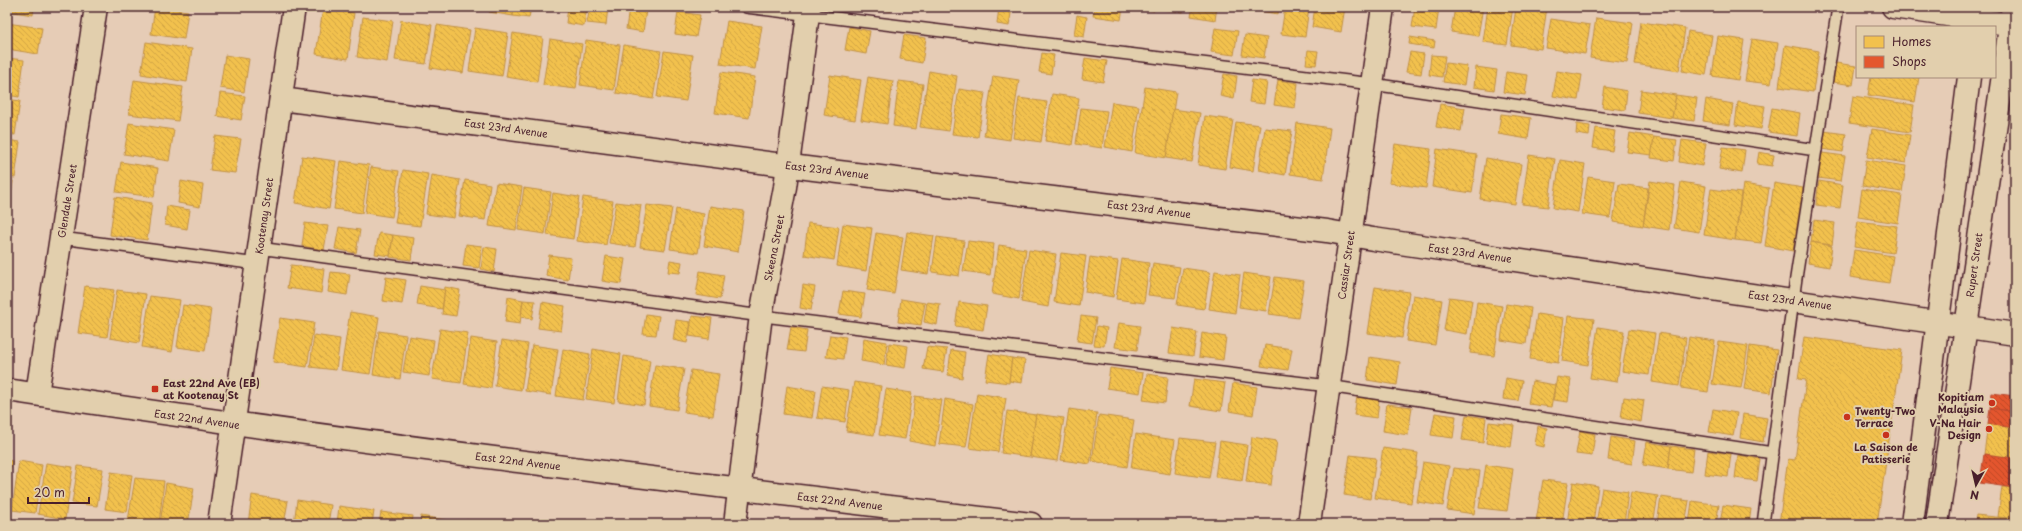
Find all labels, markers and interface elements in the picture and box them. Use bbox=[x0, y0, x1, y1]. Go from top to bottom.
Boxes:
legend bbox=[1856, 26, 1996, 78]
text: Homes bbox=[1892, 32, 1931, 50]
text: Shops bbox=[1892, 52, 1927, 70]
street label: East 23rd Avenue bbox=[463, 114, 549, 141]
street label: East 23rd Avenue bbox=[784, 157, 870, 182]
street label: Glendale Street bbox=[53, 163, 80, 239]
street label: Kootenay Street bbox=[251, 177, 276, 255]
street label: East 23rd Avenue bbox=[1106, 196, 1192, 221]
street label: Skeena Street bbox=[760, 213, 787, 283]
street label: Cassiar Street bbox=[1333, 230, 1358, 300]
street label: Rupert Street bbox=[1962, 232, 1985, 298]
street label: East 23rd Avenue bbox=[1427, 239, 1513, 266]
street label: East 23rd Avenue bbox=[1747, 286, 1833, 313]
place label: East 22nd Ave (EB) at Kootenay St bbox=[163, 375, 260, 402]
marker: East 22nd Ave (EB) at Kootenay St bbox=[150, 384, 160, 394]
place label: Kopitiam Malaysia bbox=[1938, 389, 1984, 417]
marker: Kopitiam Malaysia bbox=[1987, 398, 1997, 408]
place label: Twenty-Two Terrace bbox=[1855, 403, 1915, 430]
street label: East 22nd Avenue bbox=[153, 405, 241, 432]
marker: Twenty-Two Terrace bbox=[1842, 412, 1852, 422]
place label: V-Na Hair Design bbox=[1930, 415, 1982, 442]
marker: V-Na Hair Design bbox=[1984, 424, 1994, 434]
marker: La Saison de Patisserie bbox=[1881, 430, 1891, 440]
place label: La Saison de Patisserie bbox=[1854, 439, 1918, 466]
street label: East 22nd Avenue bbox=[474, 448, 562, 473]
north arrow bbox=[1956, 465, 1996, 505]
scale bar bbox=[28, 479, 89, 505]
text: 20 m bbox=[34, 483, 65, 501]
text: N bbox=[1969, 486, 1980, 504]
street label: East 22nd Avenue bbox=[796, 488, 884, 513]

